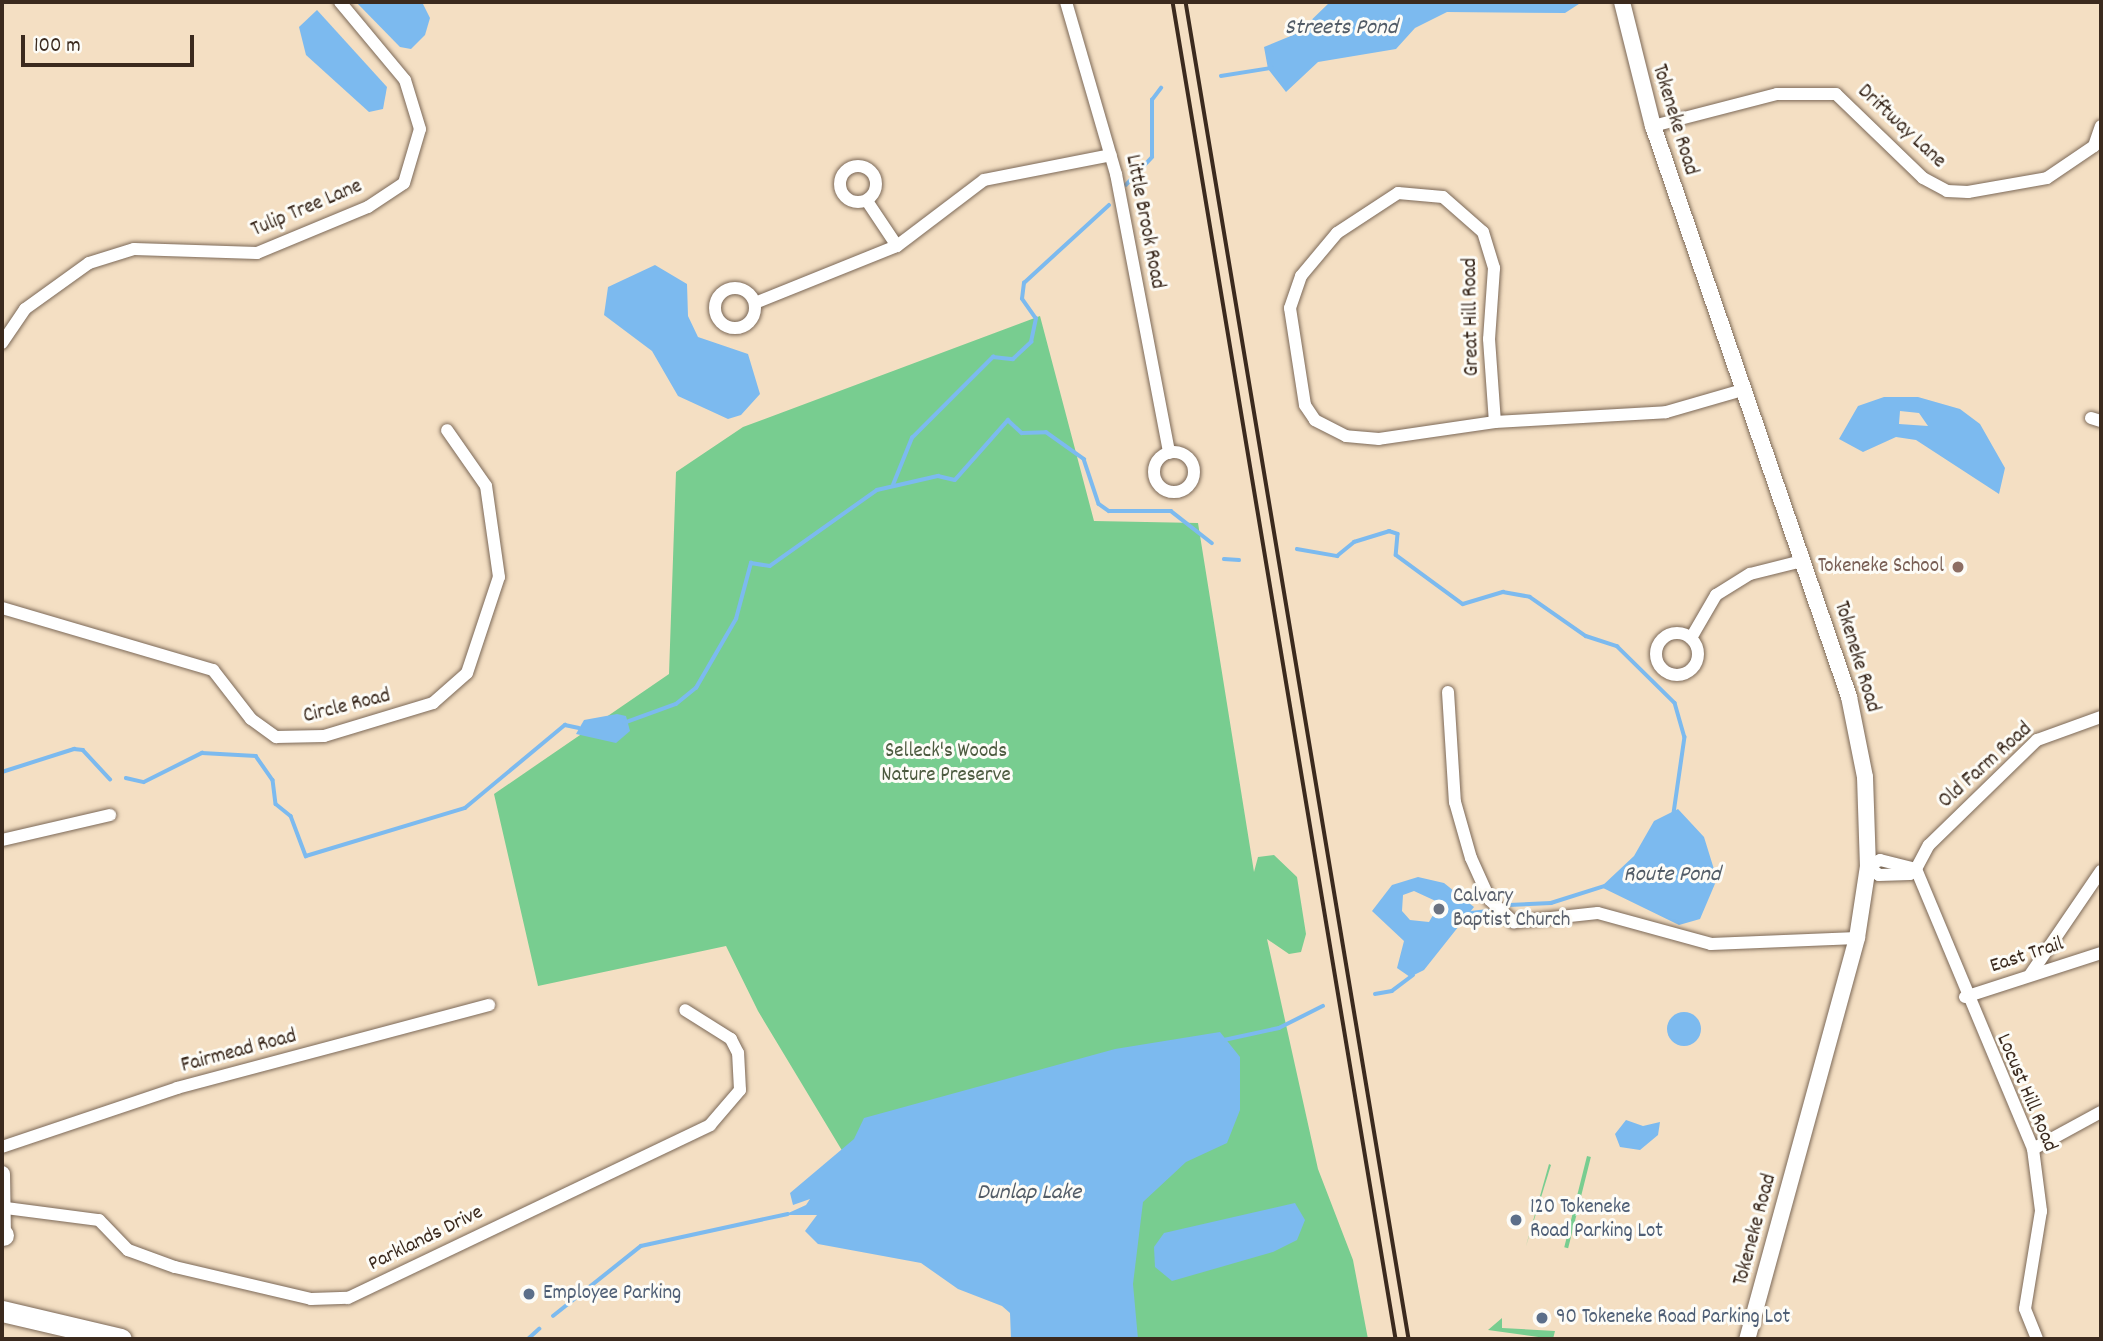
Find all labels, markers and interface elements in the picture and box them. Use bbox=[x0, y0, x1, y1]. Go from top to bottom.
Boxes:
water label: Streets Pond bbox=[1285, 15, 1397, 43]
scale bar bbox=[24, 21, 198, 65]
text: 100 m bbox=[34, 32, 81, 62]
street label: Tokeneke Road bbox=[1645, 62, 1703, 178]
street label: Driftway Lane bbox=[1852, 80, 1950, 174]
street label: Little Brook Road bbox=[1119, 153, 1169, 291]
street label: Tulip Tree Lane bbox=[248, 174, 366, 244]
street label: Great Hill Road bbox=[1458, 257, 1486, 377]
place label: Tokeneke School bbox=[1818, 554, 1944, 580]
marker: Tokeneke School bbox=[1950, 559, 1966, 575]
street label: Tokeneke Road bbox=[1827, 599, 1885, 715]
street label: Circle Road bbox=[301, 684, 393, 730]
street label: Old Farm Road bbox=[1934, 717, 2038, 815]
park label: Selleck's Woods Nature Preserve bbox=[881, 739, 1011, 789]
water label: Route Pond bbox=[1623, 862, 1721, 890]
place label: Calvary Baptist Church bbox=[1453, 884, 1570, 934]
marker: Calvary Baptist Church bbox=[1431, 901, 1447, 917]
street label: East Trail bbox=[1987, 932, 2067, 980]
street label: Fairmead Road bbox=[179, 1025, 299, 1079]
street label: Locust Hill Road bbox=[1990, 1030, 2062, 1156]
street label: Tokeneke Road bbox=[1729, 1171, 1783, 1289]
water label: Dunlap Lake bbox=[977, 1180, 1081, 1208]
place label: 120 Tokeneke Road Parking Lot bbox=[1530, 1195, 1663, 1245]
street label: Parklands Drive bbox=[365, 1200, 487, 1278]
marker: 120 Tokeneke Road Parking Lot bbox=[1508, 1212, 1524, 1228]
place label: Employee Parking bbox=[543, 1281, 681, 1307]
marker: Employee Parking bbox=[521, 1286, 537, 1302]
place label: 90 Tokeneke Road Parking Lot bbox=[1556, 1305, 1790, 1331]
marker: 90 Tokeneke Road Parking Lot bbox=[1534, 1310, 1550, 1326]

